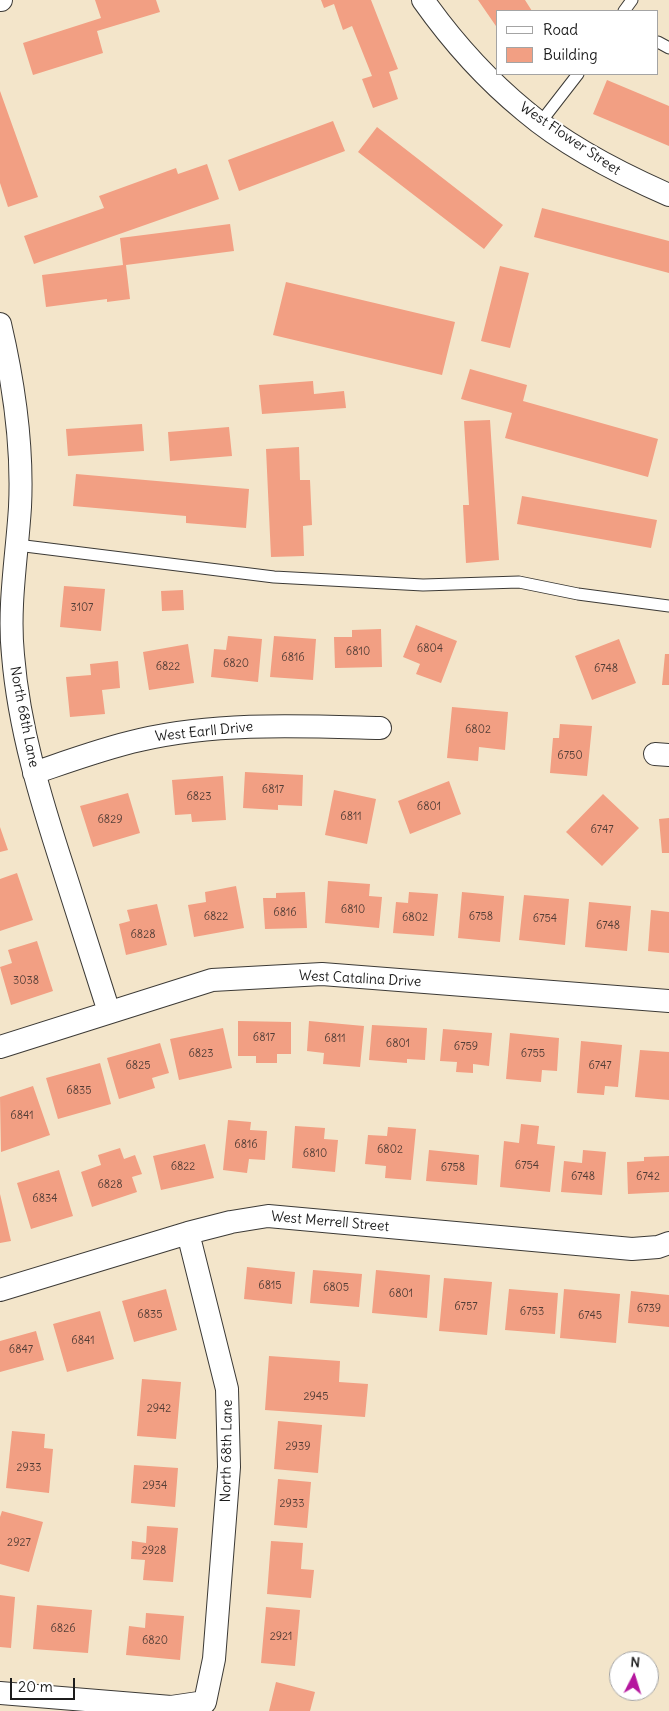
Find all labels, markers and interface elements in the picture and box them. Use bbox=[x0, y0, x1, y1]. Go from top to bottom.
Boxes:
legend bbox=[497, 10, 659, 75]
text: Road bbox=[543, 20, 578, 39]
text: Building bbox=[543, 45, 598, 64]
street label: West Flower Street bbox=[516, 99, 624, 179]
house number: 3107 bbox=[71, 601, 93, 615]
house number: 6804 bbox=[417, 642, 443, 656]
house number: 6810 bbox=[346, 645, 370, 659]
house number: 6816 bbox=[281, 651, 305, 665]
house number: 6820 bbox=[223, 657, 249, 671]
house number: 6822 bbox=[156, 660, 180, 674]
house number: 6748 bbox=[594, 662, 618, 676]
street label: North 68th Lane bbox=[6, 665, 42, 769]
street label: West Earll Drive bbox=[154, 718, 254, 746]
house number: 6802 bbox=[465, 723, 491, 737]
house number: 6750 bbox=[557, 749, 583, 763]
house number: 6817 bbox=[262, 783, 284, 797]
house number: 6823 bbox=[187, 790, 211, 804]
house number: 6801 bbox=[417, 800, 441, 814]
house number: 6811 bbox=[340, 810, 362, 824]
house number: 6829 bbox=[97, 813, 123, 827]
house number: 6747 bbox=[590, 823, 614, 837]
house number: 6810 bbox=[341, 903, 365, 917]
house number: 6816 bbox=[273, 906, 297, 920]
house number: 6822 bbox=[204, 910, 228, 924]
house number: 6758 bbox=[469, 910, 493, 924]
house number: 6802 bbox=[402, 911, 428, 925]
house number: 6754 bbox=[533, 912, 557, 926]
house number: 6748 bbox=[596, 919, 620, 933]
house number: 6828 bbox=[130, 928, 156, 942]
street label: West Catalina Drive bbox=[298, 967, 422, 991]
house number: 3038 bbox=[13, 974, 39, 988]
house number: 6817 bbox=[253, 1031, 275, 1045]
house number: 6811 bbox=[324, 1032, 346, 1046]
house number: 6801 bbox=[386, 1037, 410, 1051]
house number: 6759 bbox=[454, 1040, 478, 1054]
house number: 6823 bbox=[189, 1047, 213, 1061]
house number: 6755 bbox=[521, 1047, 545, 1061]
house number: 6825 bbox=[125, 1059, 151, 1073]
house number: 6747 bbox=[588, 1059, 612, 1073]
house number: 6835 bbox=[66, 1084, 92, 1098]
house number: 6841 bbox=[10, 1109, 34, 1123]
house number: 6816 bbox=[234, 1138, 258, 1152]
house number: 6802 bbox=[377, 1143, 403, 1157]
house number: 6810 bbox=[303, 1147, 327, 1161]
house number: 6754 bbox=[515, 1159, 539, 1173]
house number: 6822 bbox=[171, 1160, 195, 1174]
house number: 6758 bbox=[441, 1161, 465, 1175]
house number: 6748 bbox=[571, 1170, 595, 1184]
house number: 6742 bbox=[636, 1170, 660, 1184]
house number: 6828 bbox=[97, 1178, 123, 1192]
house number: 6834 bbox=[32, 1192, 58, 1206]
street label: West Merrell Street bbox=[270, 1208, 390, 1236]
house number: 6815 bbox=[258, 1279, 282, 1293]
house number: 6805 bbox=[323, 1281, 349, 1295]
house number: 6801 bbox=[389, 1287, 413, 1301]
house number: 6757 bbox=[454, 1300, 478, 1314]
house number: 6739 bbox=[637, 1302, 661, 1316]
house number: 6753 bbox=[520, 1305, 544, 1319]
house number: 6835 bbox=[137, 1308, 163, 1322]
house number: 6745 bbox=[578, 1309, 602, 1323]
house number: 6841 bbox=[71, 1334, 95, 1348]
house number: 6847 bbox=[9, 1343, 33, 1357]
house number: 2945 bbox=[303, 1390, 329, 1404]
street label: North 68th Lane bbox=[218, 1400, 236, 1502]
house number: 2942 bbox=[147, 1402, 171, 1416]
house number: 2939 bbox=[286, 1440, 310, 1454]
house number: 2933 bbox=[17, 1461, 41, 1475]
house number: 2934 bbox=[143, 1479, 167, 1493]
house number: 2933 bbox=[280, 1497, 304, 1511]
house number: 2927 bbox=[7, 1536, 31, 1550]
house number: 2928 bbox=[142, 1544, 166, 1558]
house number: 6826 bbox=[50, 1622, 76, 1636]
house number: 2921 bbox=[270, 1630, 292, 1644]
house number: 6820 bbox=[142, 1634, 168, 1648]
north arrow bbox=[609, 1651, 659, 1701]
text: N bbox=[630, 1653, 641, 1671]
scale bar bbox=[12, 1668, 78, 1700]
text: 20 m bbox=[18, 1677, 53, 1696]

